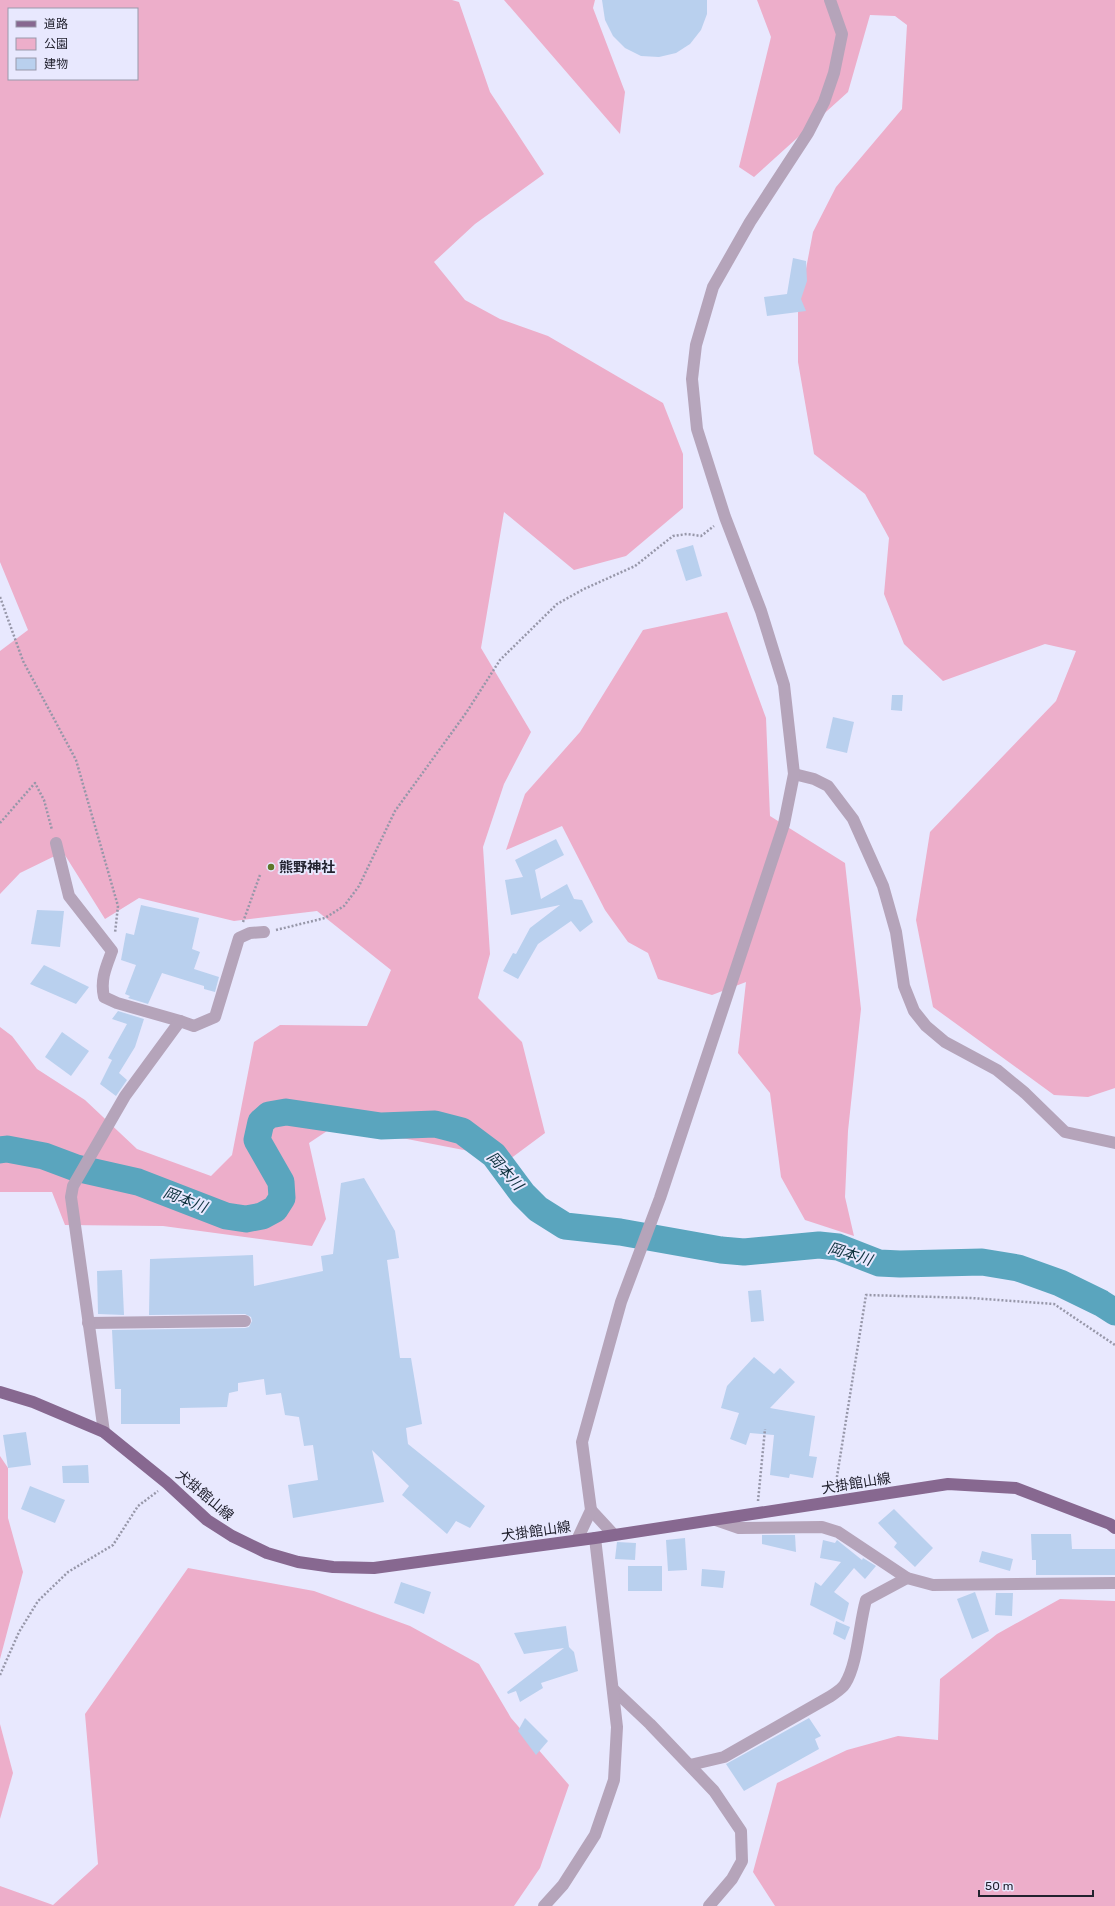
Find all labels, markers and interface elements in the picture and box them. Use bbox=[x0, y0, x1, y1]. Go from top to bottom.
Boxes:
legend bbox=[8, 8, 138, 80]
text: 道路 bbox=[44, 17, 68, 31]
text: 公園 bbox=[44, 37, 68, 51]
text: 建物 bbox=[44, 57, 68, 71]
place label: 熊野神社 bbox=[279, 859, 335, 876]
marker: 熊野神社 bbox=[266, 862, 276, 872]
water label: 岡本川 bbox=[483, 1148, 528, 1195]
water label: 岡本川 bbox=[161, 1184, 211, 1217]
water label: 岡本川 bbox=[826, 1239, 876, 1270]
street label: 犬掛館山線 bbox=[172, 1466, 237, 1524]
street label: 犬掛館山線 bbox=[820, 1470, 892, 1497]
street label: 犬掛館山線 bbox=[500, 1518, 572, 1545]
scale bar bbox=[979, 1872, 1093, 1898]
text: 50 m bbox=[985, 1879, 1013, 1893]

